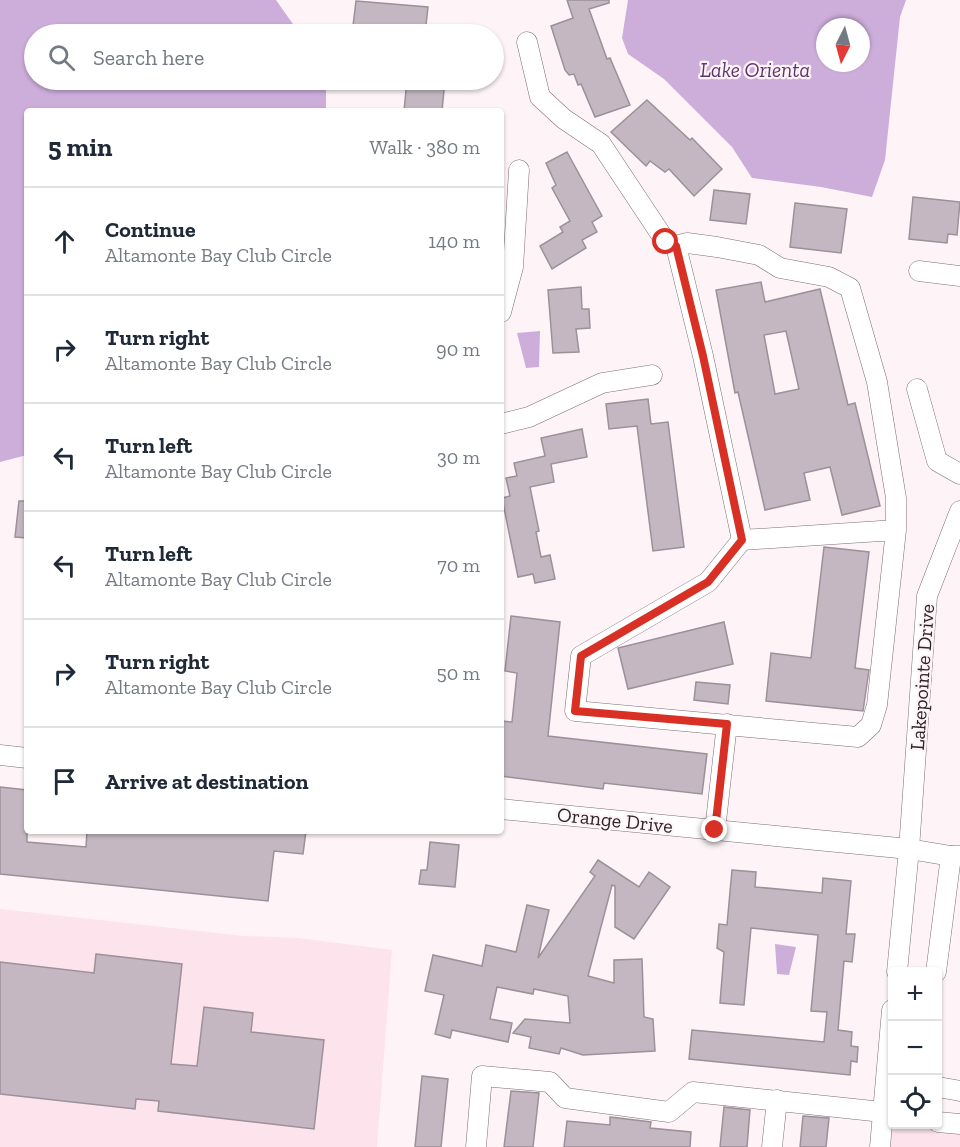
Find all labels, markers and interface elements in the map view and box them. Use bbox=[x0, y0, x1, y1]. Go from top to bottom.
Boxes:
north arrow bbox=[816, 18, 870, 72]
search box bbox=[24, 24, 504, 90]
icon: search bbox=[45, 41, 78, 74]
text: Search here bbox=[93, 44, 204, 71]
water label: Lake Orienta bbox=[700, 57, 810, 82]
text: 5 min bbox=[48, 131, 112, 163]
text: Walk · 380 m bbox=[370, 135, 480, 159]
text: Continue bbox=[105, 216, 196, 243]
icon: ahead bbox=[48, 225, 81, 258]
route start bbox=[652, 228, 678, 254]
text: 140 m bbox=[428, 229, 480, 253]
text: Altamonte Bay Club Circle bbox=[105, 243, 332, 267]
text: Turn right bbox=[105, 324, 209, 351]
icon: right bbox=[48, 333, 81, 366]
text: 90 m bbox=[436, 337, 480, 361]
text: Altamonte Bay Club Circle bbox=[105, 351, 332, 375]
text: Turn left bbox=[105, 432, 192, 459]
icon: left bbox=[48, 441, 81, 474]
text: 30 m bbox=[437, 445, 480, 469]
text: Altamonte Bay Club Circle bbox=[105, 459, 332, 483]
text: Turn left bbox=[105, 540, 192, 567]
icon: left bbox=[48, 549, 81, 582]
text: 70 m bbox=[437, 553, 480, 577]
text: Altamonte Bay Club Circle bbox=[105, 567, 332, 591]
street label: Lakepointe Drive bbox=[905, 603, 939, 751]
text: Turn right bbox=[105, 648, 209, 675]
icon: right bbox=[48, 657, 81, 690]
text: 50 m bbox=[436, 661, 480, 685]
text: Altamonte Bay Club Circle bbox=[105, 675, 332, 699]
icon: arrive bbox=[48, 765, 81, 798]
text: Arrive at destination bbox=[105, 768, 308, 795]
street label: Orange Drive bbox=[556, 802, 674, 838]
route end bbox=[701, 816, 727, 842]
map controls bbox=[888, 967, 942, 1129]
button: + bbox=[888, 967, 942, 1021]
button: − bbox=[888, 1021, 942, 1075]
button: locate bbox=[888, 1075, 942, 1129]

